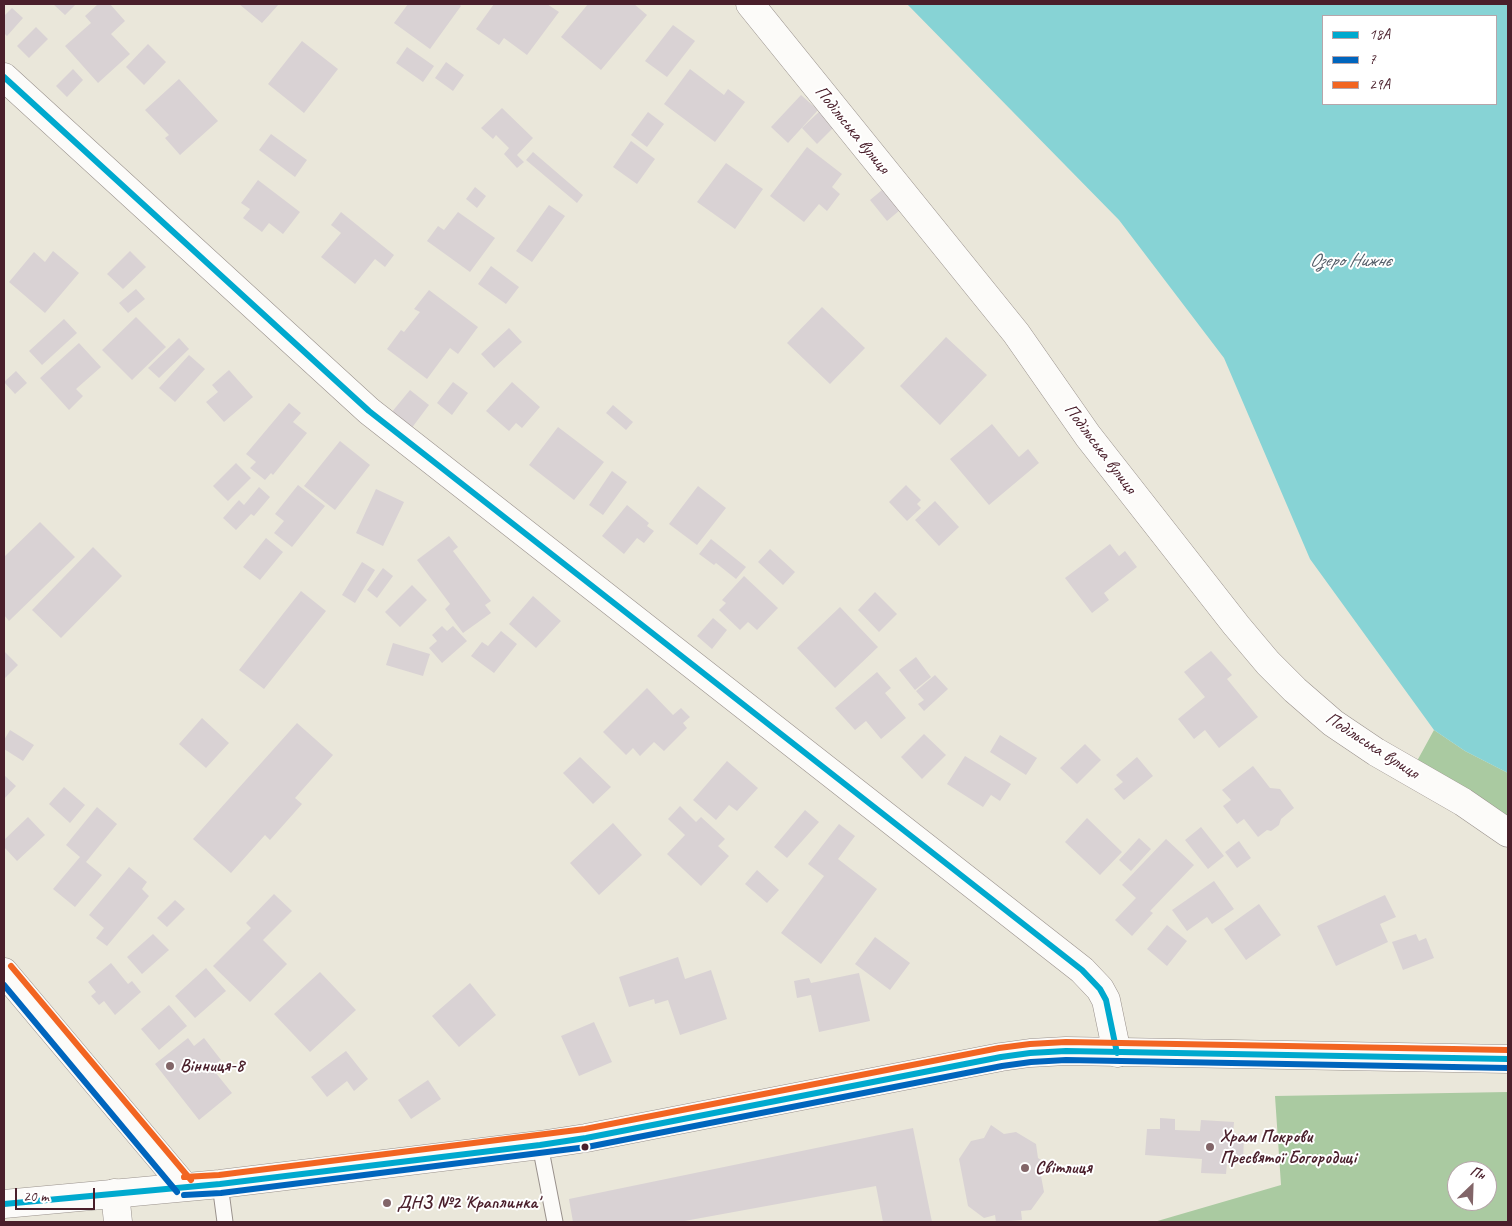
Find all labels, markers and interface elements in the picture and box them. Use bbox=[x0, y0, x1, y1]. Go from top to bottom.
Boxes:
legend bbox=[1322, 15, 1497, 105]
text: 18А bbox=[1369, 25, 1390, 44]
text: 7 bbox=[1369, 50, 1376, 69]
text: 29А bbox=[1369, 75, 1390, 94]
street label: Подільська вулиця bbox=[810, 82, 894, 178]
water label: Озеро Нижнє bbox=[1309, 250, 1391, 272]
street label: Подільська вулиця bbox=[1059, 400, 1141, 498]
street label: Подільська вулиця bbox=[1321, 708, 1423, 784]
place label: Вінниця-8 bbox=[180, 1055, 244, 1077]
marker: Вінниця-8 bbox=[164, 1060, 176, 1072]
place label: Храм Покрови Пресвятої Богородиці bbox=[1220, 1126, 1356, 1168]
marker: Храм Покрови Пресвятої Богородиці bbox=[1204, 1141, 1216, 1153]
unlabelled marker bbox=[580, 1142, 590, 1152]
place label: Світлиця bbox=[1035, 1157, 1092, 1179]
north arrow bbox=[1447, 1161, 1497, 1211]
marker: Світлиця bbox=[1019, 1162, 1031, 1174]
text: Пн bbox=[1468, 1162, 1488, 1183]
scale bar bbox=[18, 1178, 98, 1210]
text: 20 m bbox=[23, 1187, 49, 1206]
place label: ДНЗ №2 'Краплинка' bbox=[397, 1192, 539, 1214]
marker: ДНЗ №2 'Краплинка' bbox=[381, 1197, 393, 1209]

